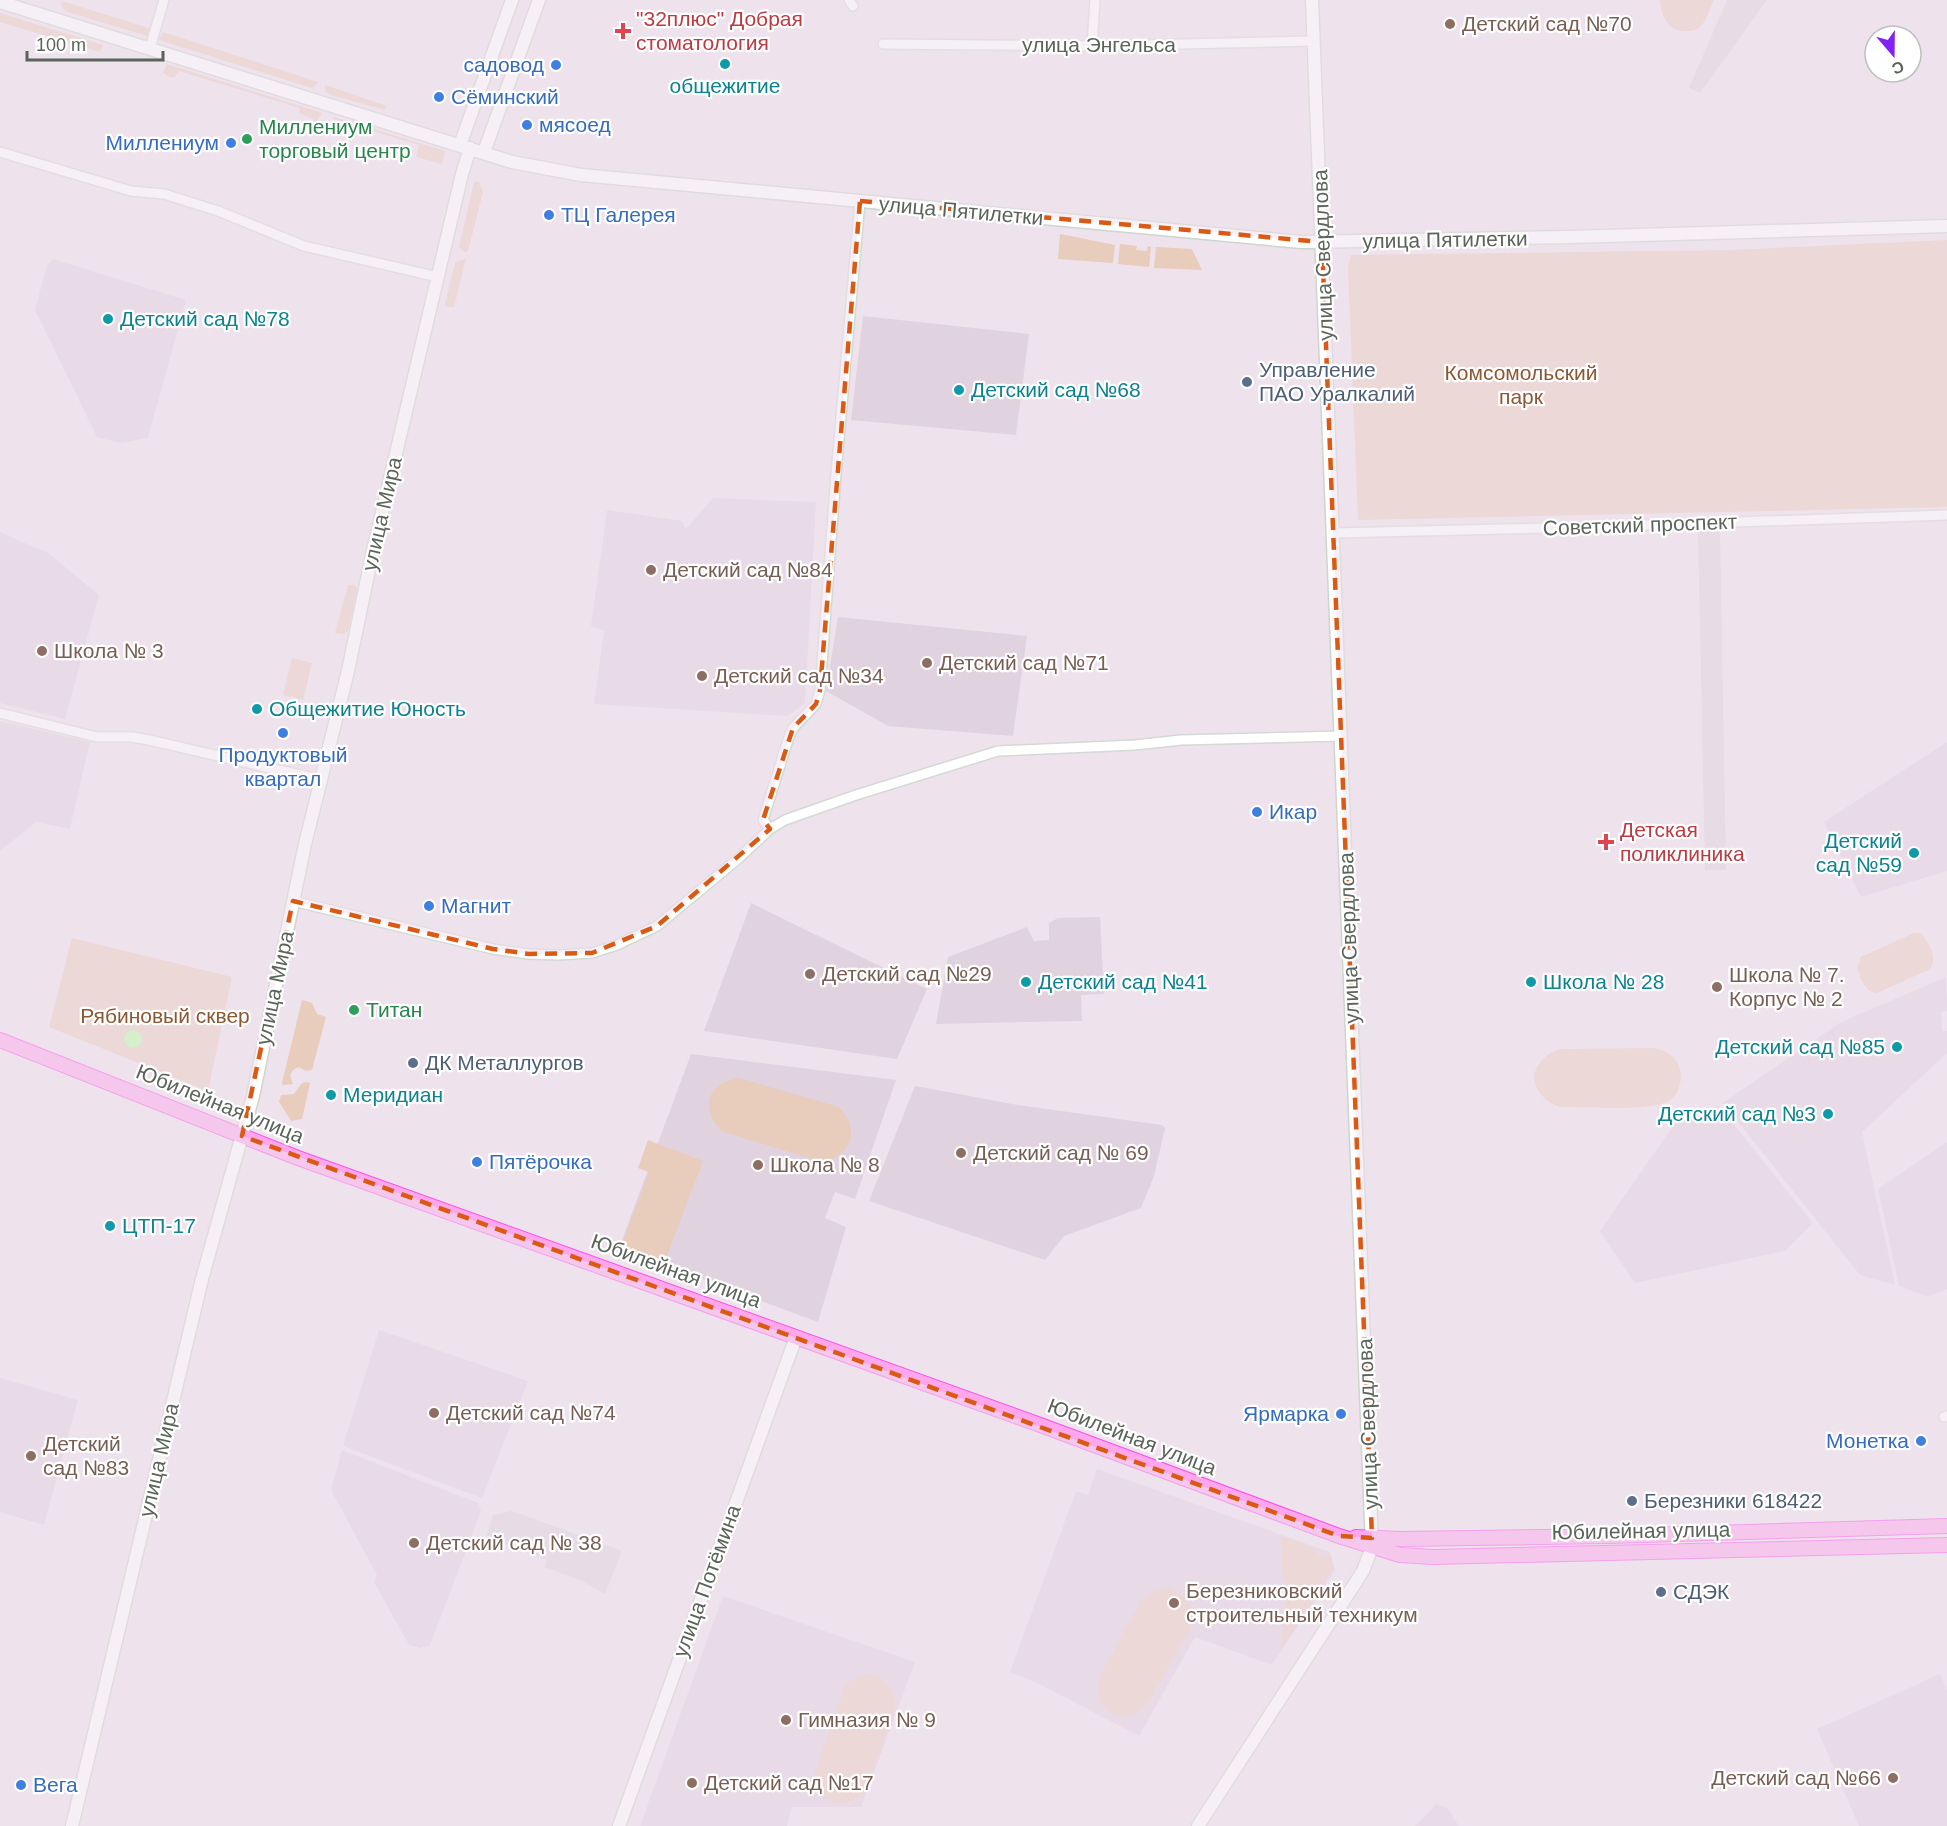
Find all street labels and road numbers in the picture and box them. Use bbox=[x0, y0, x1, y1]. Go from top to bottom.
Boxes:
street label: улица Энгельса bbox=[1022, 33, 1176, 56]
street label: улица Свердлова bbox=[1308, 169, 1337, 341]
street label: улица Пятилетки bbox=[878, 192, 1044, 229]
street label: улица Пятилетки bbox=[1362, 227, 1528, 252]
street label: улица Мира bbox=[357, 454, 406, 573]
street label: Советский проспект bbox=[1542, 510, 1738, 539]
street label: улица Свердлова bbox=[1334, 852, 1363, 1024]
street label: улица Мира bbox=[251, 928, 298, 1047]
street label: Юбилейная улица bbox=[133, 1059, 308, 1148]
street label: Юбилейная улица bbox=[588, 1229, 764, 1312]
street label: улица Свердлова bbox=[1353, 1338, 1382, 1510]
street label: Юбилейная улица bbox=[1045, 1394, 1220, 1479]
street label: улица Мира bbox=[134, 1400, 183, 1519]
street label: улица Потёмина bbox=[668, 1501, 745, 1660]
street label: Юбилейная улица bbox=[1551, 1517, 1731, 1544]

